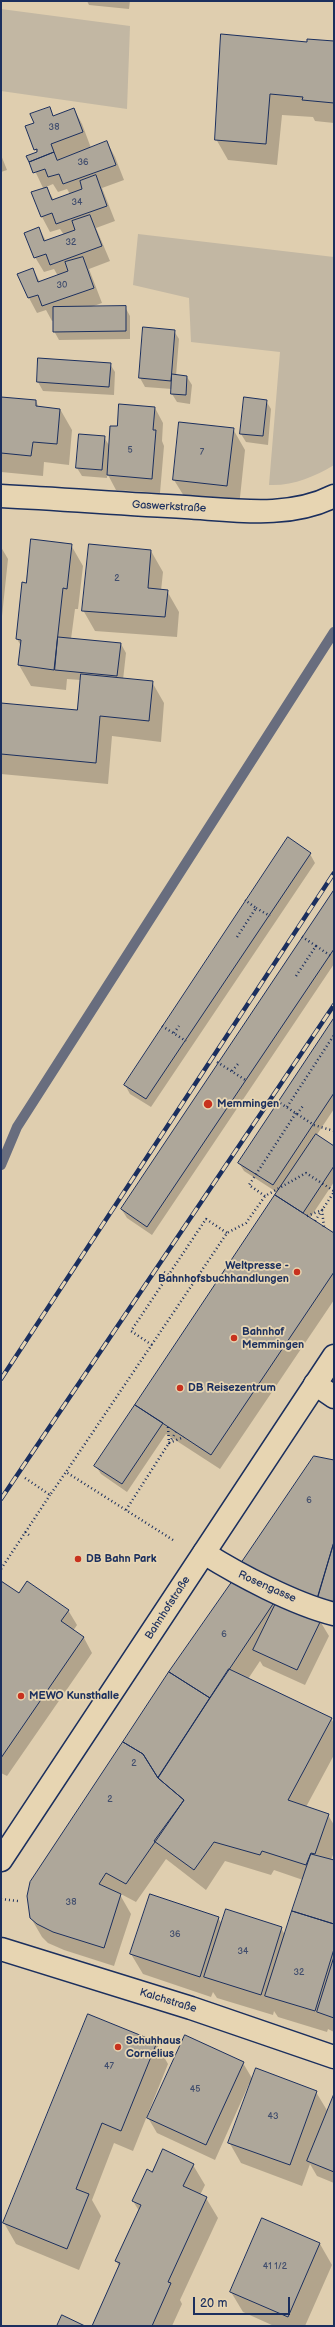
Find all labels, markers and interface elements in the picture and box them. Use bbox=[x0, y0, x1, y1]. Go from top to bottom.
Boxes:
house number: 38 bbox=[49, 123, 59, 133]
house number: 36 bbox=[77, 158, 89, 168]
house number: 34 bbox=[71, 198, 83, 208]
house number: 32 bbox=[66, 238, 76, 248]
house number: 30 bbox=[57, 281, 67, 291]
house number: 5 bbox=[127, 446, 133, 456]
house number: 7 bbox=[200, 448, 204, 458]
street label: Gaswerkstraße bbox=[131, 498, 207, 516]
house number: 2 bbox=[114, 574, 120, 584]
place label: Memmingen bbox=[217, 1097, 279, 1111]
marker: Memmingen bbox=[202, 1098, 214, 1110]
place label: Weltpresse - Bahnhofsbuchhandlungen bbox=[158, 1259, 289, 1285]
marker: Weltpresse - Bahnhofsbuchhandlungen bbox=[292, 1267, 302, 1277]
place label: Bahnhof Memmingen bbox=[242, 1325, 304, 1351]
marker: Bahnhof Memmingen bbox=[229, 1333, 239, 1343]
place label: DB Reisezentrum bbox=[188, 1381, 276, 1395]
marker: DB Reisezentrum bbox=[175, 1383, 185, 1393]
house number: 6 bbox=[306, 1496, 312, 1506]
place label: DB Bahn Park bbox=[86, 1552, 156, 1566]
marker: DB Bahn Park bbox=[73, 1554, 83, 1564]
street label: Rosengasse bbox=[236, 1568, 298, 1606]
street label: Bahnhofstraße bbox=[143, 1574, 193, 1642]
house number: 6 bbox=[221, 1630, 227, 1640]
place label: MEWO Kunsthalle bbox=[29, 1689, 119, 1703]
marker: MEWO Kunsthalle bbox=[16, 1691, 26, 1701]
house number: 2 bbox=[131, 1759, 137, 1769]
house number: 2 bbox=[107, 1795, 113, 1805]
house number: 38 bbox=[66, 1898, 76, 1908]
house number: 36 bbox=[169, 1930, 181, 1940]
house number: 34 bbox=[237, 1947, 249, 1957]
house number: 32 bbox=[294, 1968, 304, 1978]
street label: Kalchstraße bbox=[138, 1986, 198, 2016]
place label: Schuhhaus Cornelius bbox=[126, 2034, 181, 2060]
marker: Schuhhaus Cornelius bbox=[113, 2042, 123, 2052]
house number: 47 bbox=[104, 2062, 114, 2072]
house number: 45 bbox=[190, 2085, 200, 2095]
house number: 43 bbox=[267, 2112, 279, 2122]
house number: 41 1/2 bbox=[263, 2262, 287, 2272]
scale bar bbox=[195, 2289, 292, 2315]
text: 20 m bbox=[200, 2296, 227, 2311]

